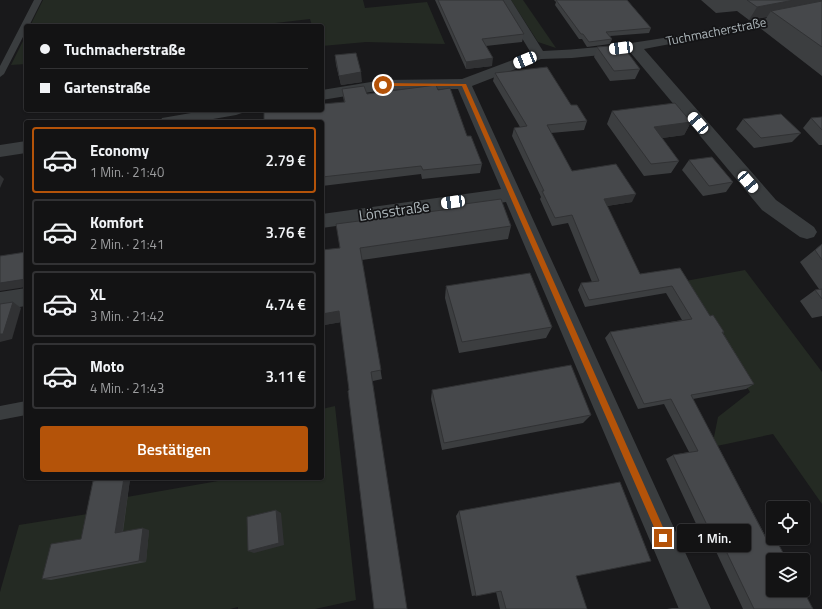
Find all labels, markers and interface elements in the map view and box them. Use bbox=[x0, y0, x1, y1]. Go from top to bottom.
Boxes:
street label: Tuchmacherstraße bbox=[664, 11, 768, 51]
text: Tuchmacherstraße bbox=[64, 38, 185, 61]
car bbox=[608, 41, 634, 55]
car bbox=[512, 50, 538, 70]
text: Gartenstraße bbox=[64, 76, 150, 99]
route start bbox=[374, 76, 392, 94]
car bbox=[686, 110, 710, 136]
text: Economy bbox=[90, 139, 149, 162]
icon: car bbox=[42, 142, 78, 178]
text: 2.79 € bbox=[266, 149, 306, 172]
text: 1 Min. · 21:40 bbox=[90, 162, 164, 182]
car bbox=[736, 169, 760, 195]
street label: Lönsstraße bbox=[357, 194, 431, 227]
car bbox=[440, 194, 466, 210]
text: Komfort bbox=[90, 211, 144, 234]
icon: car bbox=[42, 214, 78, 250]
text: 3.76 € bbox=[266, 221, 306, 244]
text: 2 Min. · 21:41 bbox=[90, 234, 164, 254]
text: XL bbox=[90, 283, 106, 306]
icon: car bbox=[42, 286, 78, 322]
text: 4.74 € bbox=[266, 293, 306, 316]
text: 3 Min. · 21:42 bbox=[90, 306, 164, 326]
text: Moto bbox=[90, 355, 124, 378]
icon: car bbox=[42, 358, 78, 394]
text: 3.11 € bbox=[266, 365, 306, 388]
text: 4 Min. · 21:43 bbox=[90, 378, 164, 398]
button: Bestätigen bbox=[40, 426, 308, 472]
map controls bbox=[766, 501, 810, 597]
button: locate bbox=[766, 501, 810, 545]
callout: 1 Min. bbox=[677, 524, 751, 552]
text: 1 Min. bbox=[697, 528, 731, 548]
route end bbox=[654, 529, 672, 547]
button: layers bbox=[766, 553, 810, 597]

